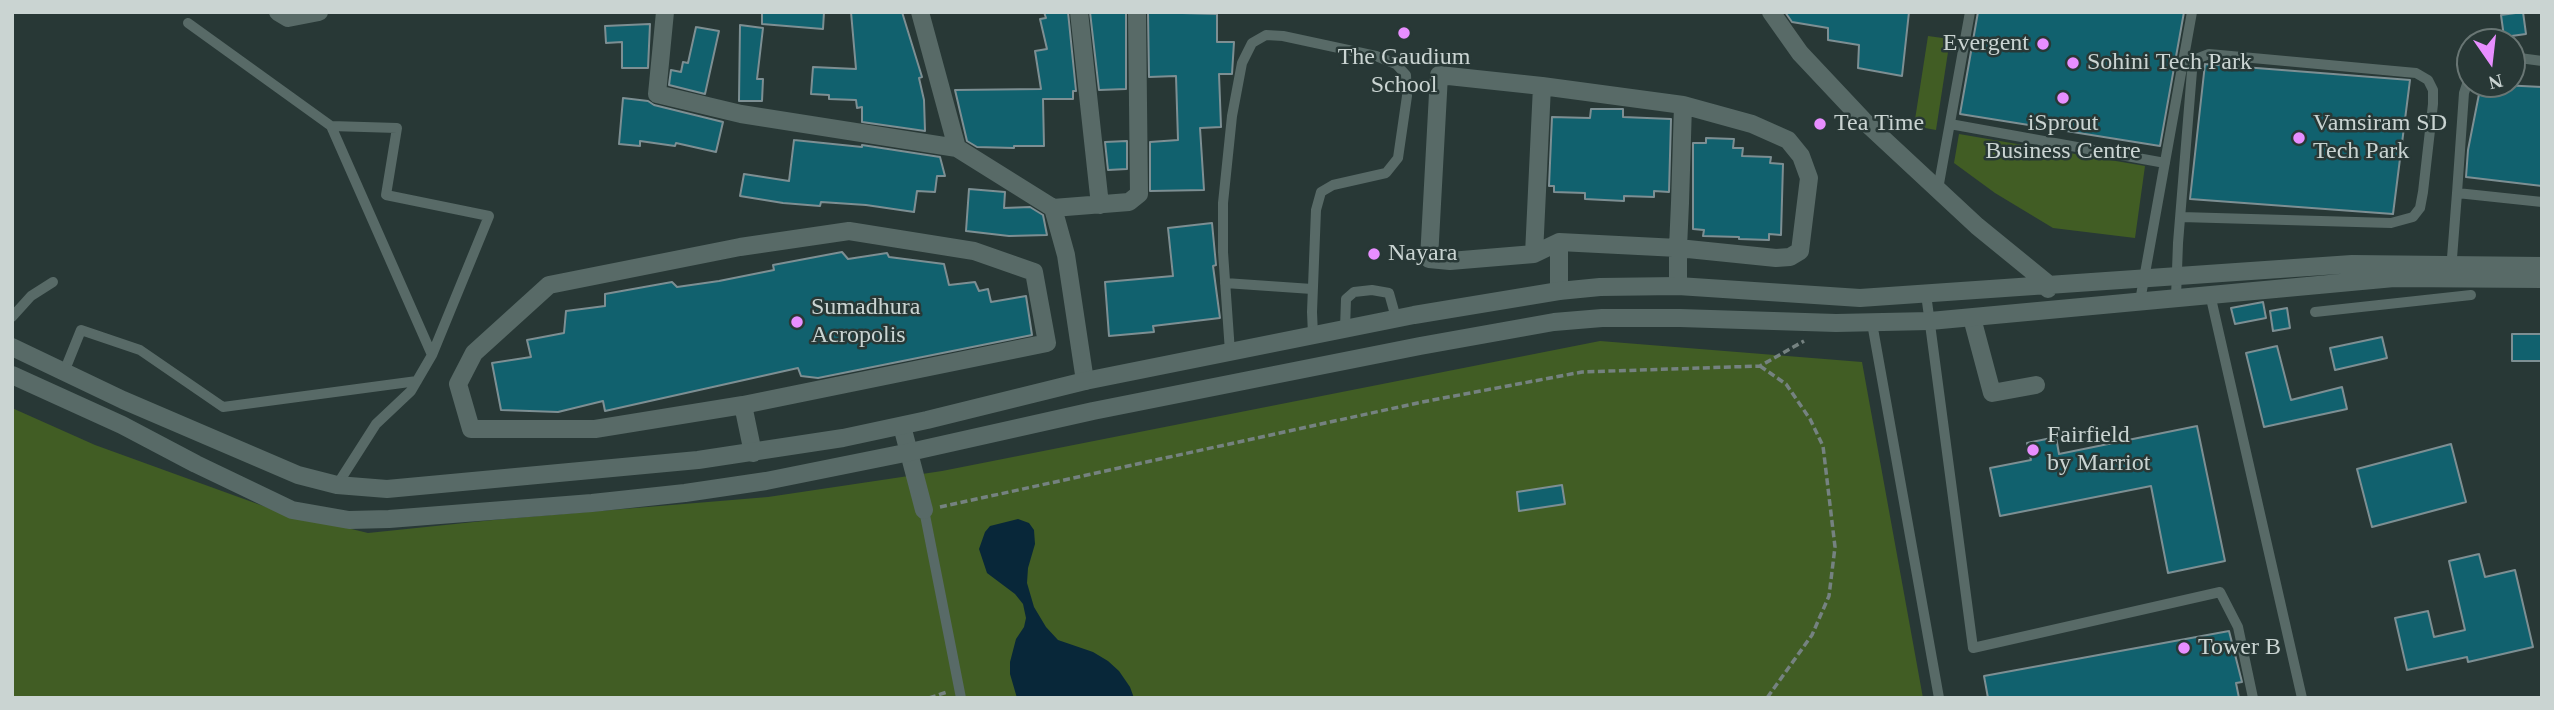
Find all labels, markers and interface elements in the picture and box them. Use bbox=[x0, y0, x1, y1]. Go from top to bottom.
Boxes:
marker: The Gaudium School bbox=[1396, 25, 1412, 41]
north arrow bbox=[2456, 28, 2526, 98]
place label: Evergent bbox=[1943, 30, 2029, 58]
marker: Evergent bbox=[2035, 36, 2051, 52]
place label: The Gaudium School bbox=[1338, 44, 1470, 100]
place label: Sohini Tech Park bbox=[2087, 49, 2252, 77]
marker: Sohini Tech Park bbox=[2065, 55, 2081, 71]
text: N bbox=[2487, 70, 2505, 94]
marker: iSprout Business Centre bbox=[2055, 90, 2071, 106]
place label: Tea Time bbox=[1834, 110, 1924, 138]
place label: iSprout Business Centre bbox=[1985, 110, 2141, 166]
place label: Vamsiram SD Tech Park bbox=[2313, 110, 2447, 166]
marker: Tea Time bbox=[1812, 116, 1828, 132]
marker: Vamsiram SD Tech Park bbox=[2291, 130, 2307, 146]
place label: Nayara bbox=[1388, 240, 1457, 268]
marker: Nayara bbox=[1366, 246, 1382, 262]
place label: Sumadhura Acropolis bbox=[811, 294, 920, 350]
marker: Sumadhura Acropolis bbox=[789, 314, 805, 330]
place label: Fairfield by Marriot bbox=[2047, 422, 2150, 478]
marker: Fairfield by Marriot bbox=[2025, 442, 2041, 458]
place label: Tower B bbox=[2198, 634, 2281, 662]
marker: Tower B bbox=[2176, 640, 2192, 656]

